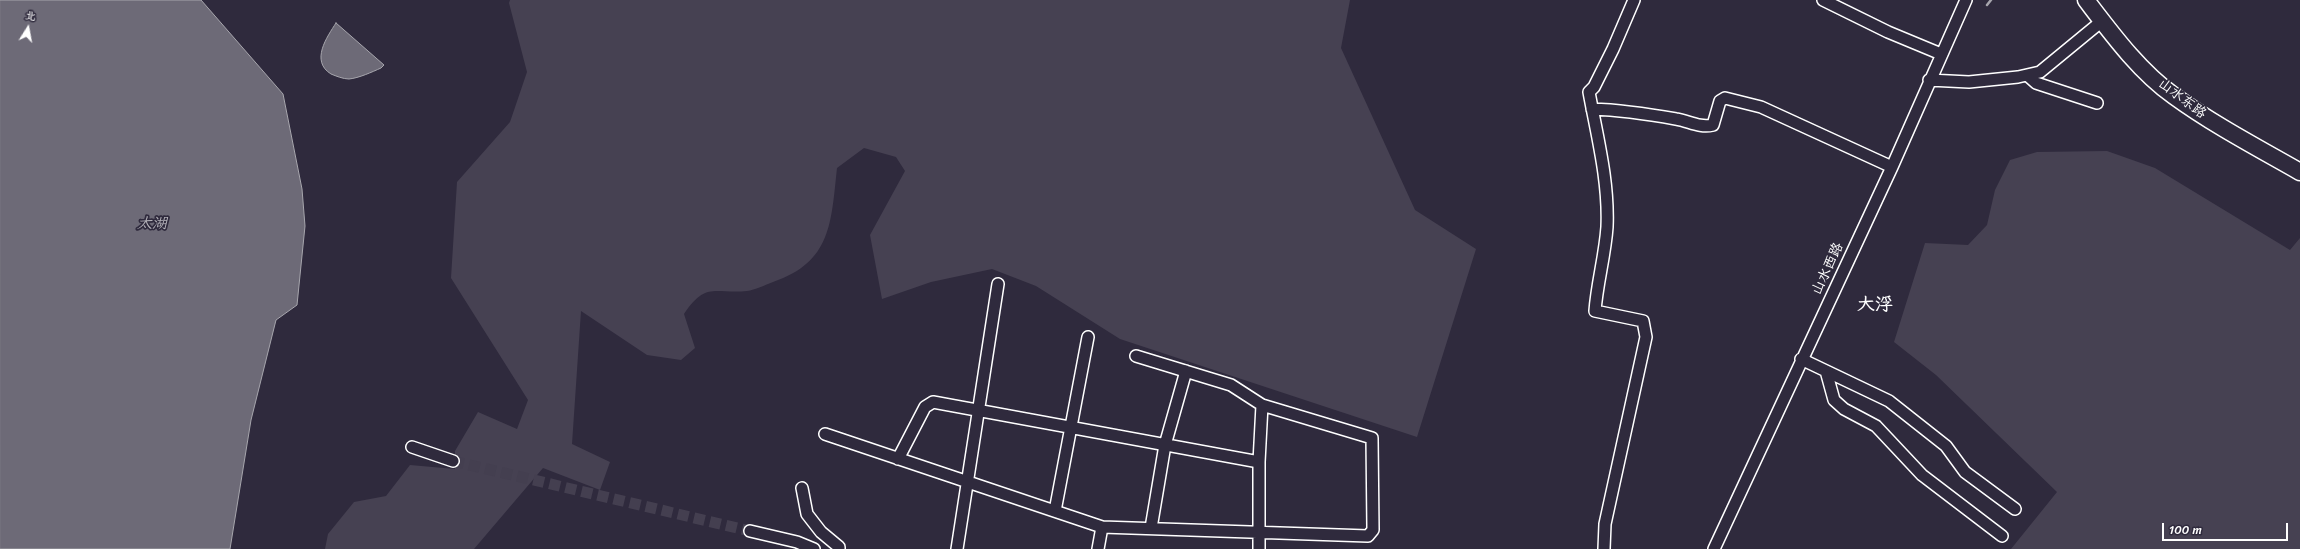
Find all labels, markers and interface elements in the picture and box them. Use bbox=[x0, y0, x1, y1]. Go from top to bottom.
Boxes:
text: 北 bbox=[23, 5, 38, 26]
north arrow bbox=[8, 8, 48, 48]
street label: 山水东路 bbox=[2155, 75, 2209, 123]
water label: 太湖 bbox=[137, 215, 167, 233]
street label: 山水西路 bbox=[1809, 240, 1847, 298]
district label: 大浮 bbox=[1857, 294, 1893, 316]
scale bar bbox=[2164, 515, 2290, 541]
text: 100 m bbox=[2169, 519, 2202, 541]

